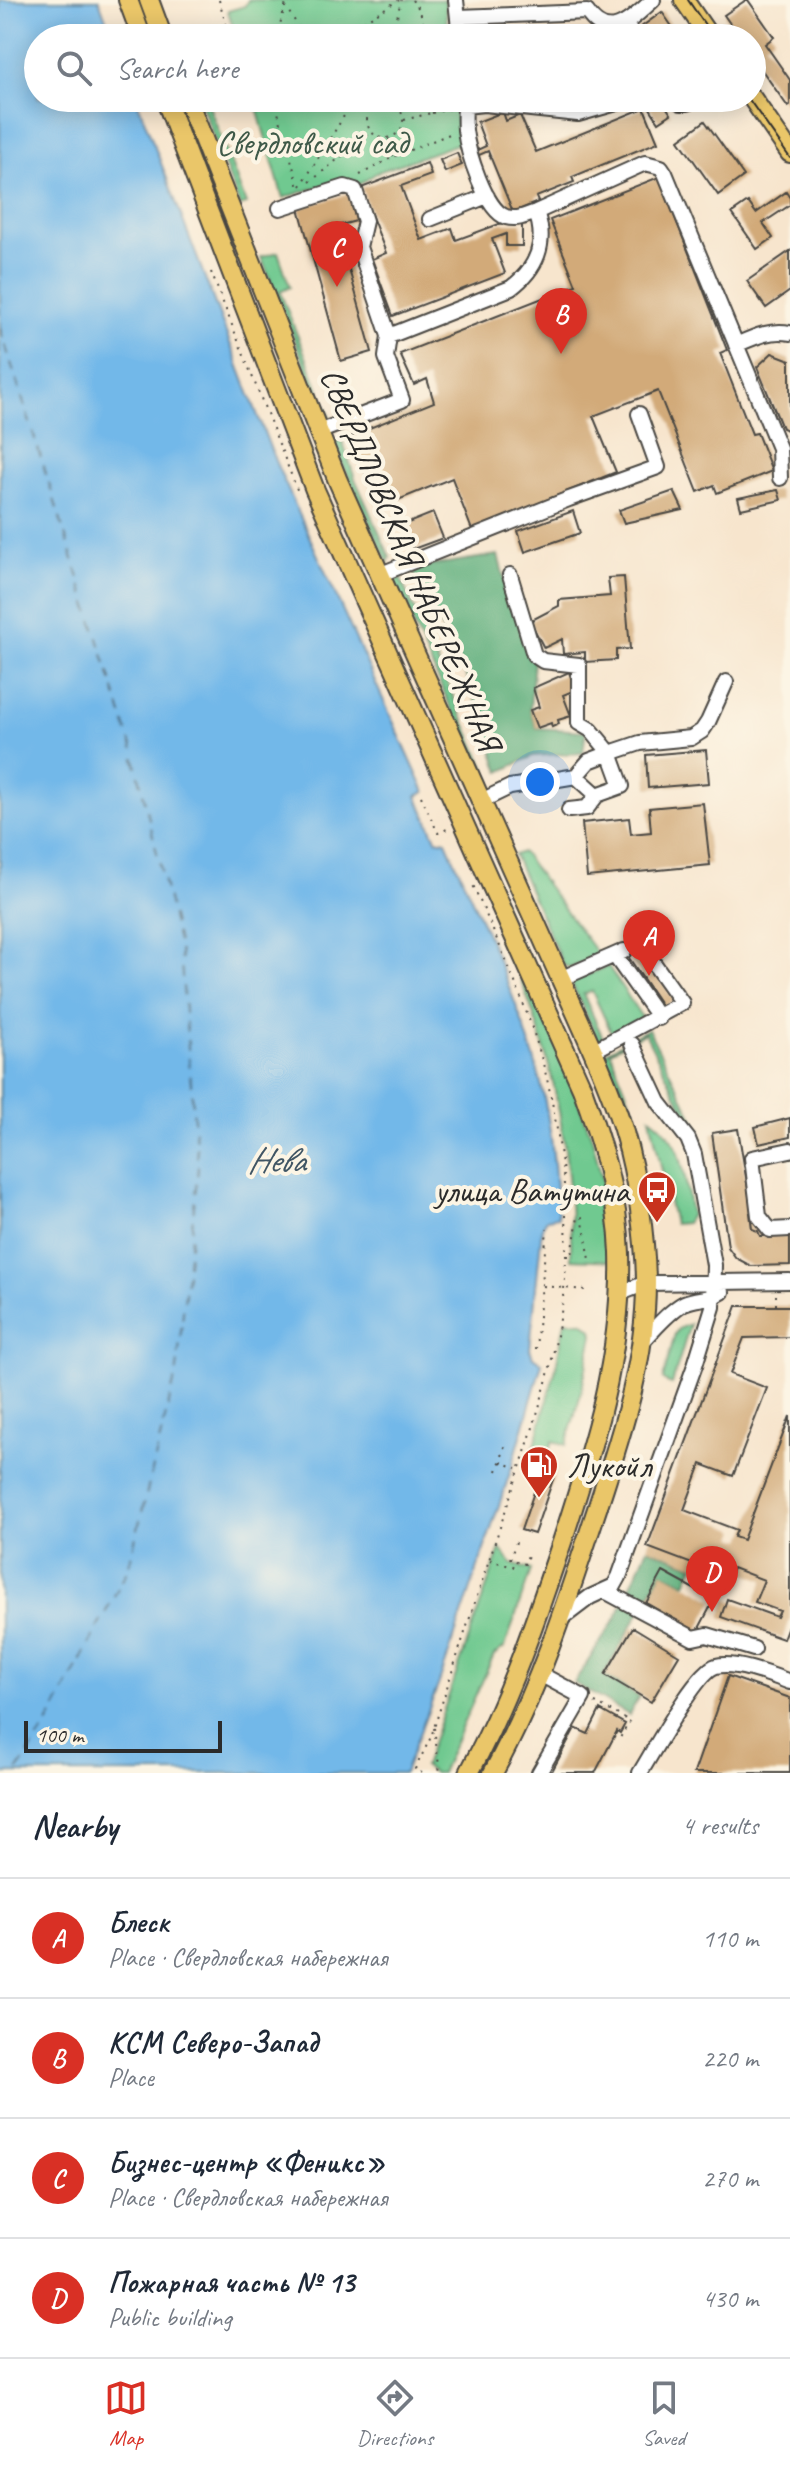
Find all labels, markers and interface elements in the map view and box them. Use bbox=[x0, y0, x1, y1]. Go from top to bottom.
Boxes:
search box bbox=[24, 24, 766, 112]
icon: search bbox=[52, 46, 96, 90]
text: Search here bbox=[116, 49, 238, 87]
park label: Свердловский сад bbox=[216, 121, 411, 164]
pin: C bbox=[311, 221, 363, 287]
pin: B bbox=[535, 288, 587, 354]
street label: СВЕРДЛОВСКАЯ НАБЕРЕЖНАЯ bbox=[311, 361, 513, 761]
your location bbox=[520, 762, 560, 802]
pin: A bbox=[623, 910, 675, 976]
water label: Нева bbox=[247, 1137, 308, 1183]
place label: улица Ватутина bbox=[433, 1169, 631, 1212]
bus stop icon: улица Ватутина bbox=[636, 1169, 678, 1224]
fuel station icon: Лукойл bbox=[518, 1444, 560, 1499]
place label: Лукойл bbox=[567, 1444, 653, 1487]
pin: D bbox=[686, 1546, 738, 1612]
scale bar bbox=[24, 1717, 222, 1753]
text: 100 m bbox=[36, 1721, 83, 1749]
text: Nearby bbox=[32, 1804, 118, 1847]
text: 4 results bbox=[682, 1809, 758, 1842]
text: Блеск bbox=[108, 1903, 169, 1941]
text: A bbox=[51, 1922, 65, 1955]
text: 110 m bbox=[702, 1922, 758, 1955]
text: Place · Свердловская набережная bbox=[108, 1941, 387, 1974]
text: КСМ Северо-Запад bbox=[108, 2023, 318, 2061]
text: B bbox=[51, 2042, 65, 2075]
text: 220 m bbox=[702, 2042, 758, 2075]
text: Place bbox=[108, 2061, 154, 2094]
text: Бизнес-центр «Феникс» bbox=[108, 2143, 385, 2181]
text: C bbox=[52, 2162, 64, 2195]
text: 270 m bbox=[702, 2162, 758, 2195]
text: Place · Свердловская набережная bbox=[108, 2181, 387, 2214]
text: Пожарная часть № 13 bbox=[108, 2263, 355, 2301]
text: D bbox=[50, 2282, 66, 2315]
text: 430 m bbox=[702, 2282, 758, 2315]
text: Public building bbox=[108, 2301, 231, 2334]
tab: Map bbox=[104, 2376, 148, 2452]
tab: Directions bbox=[357, 2376, 433, 2452]
tab: Saved bbox=[642, 2376, 686, 2452]

